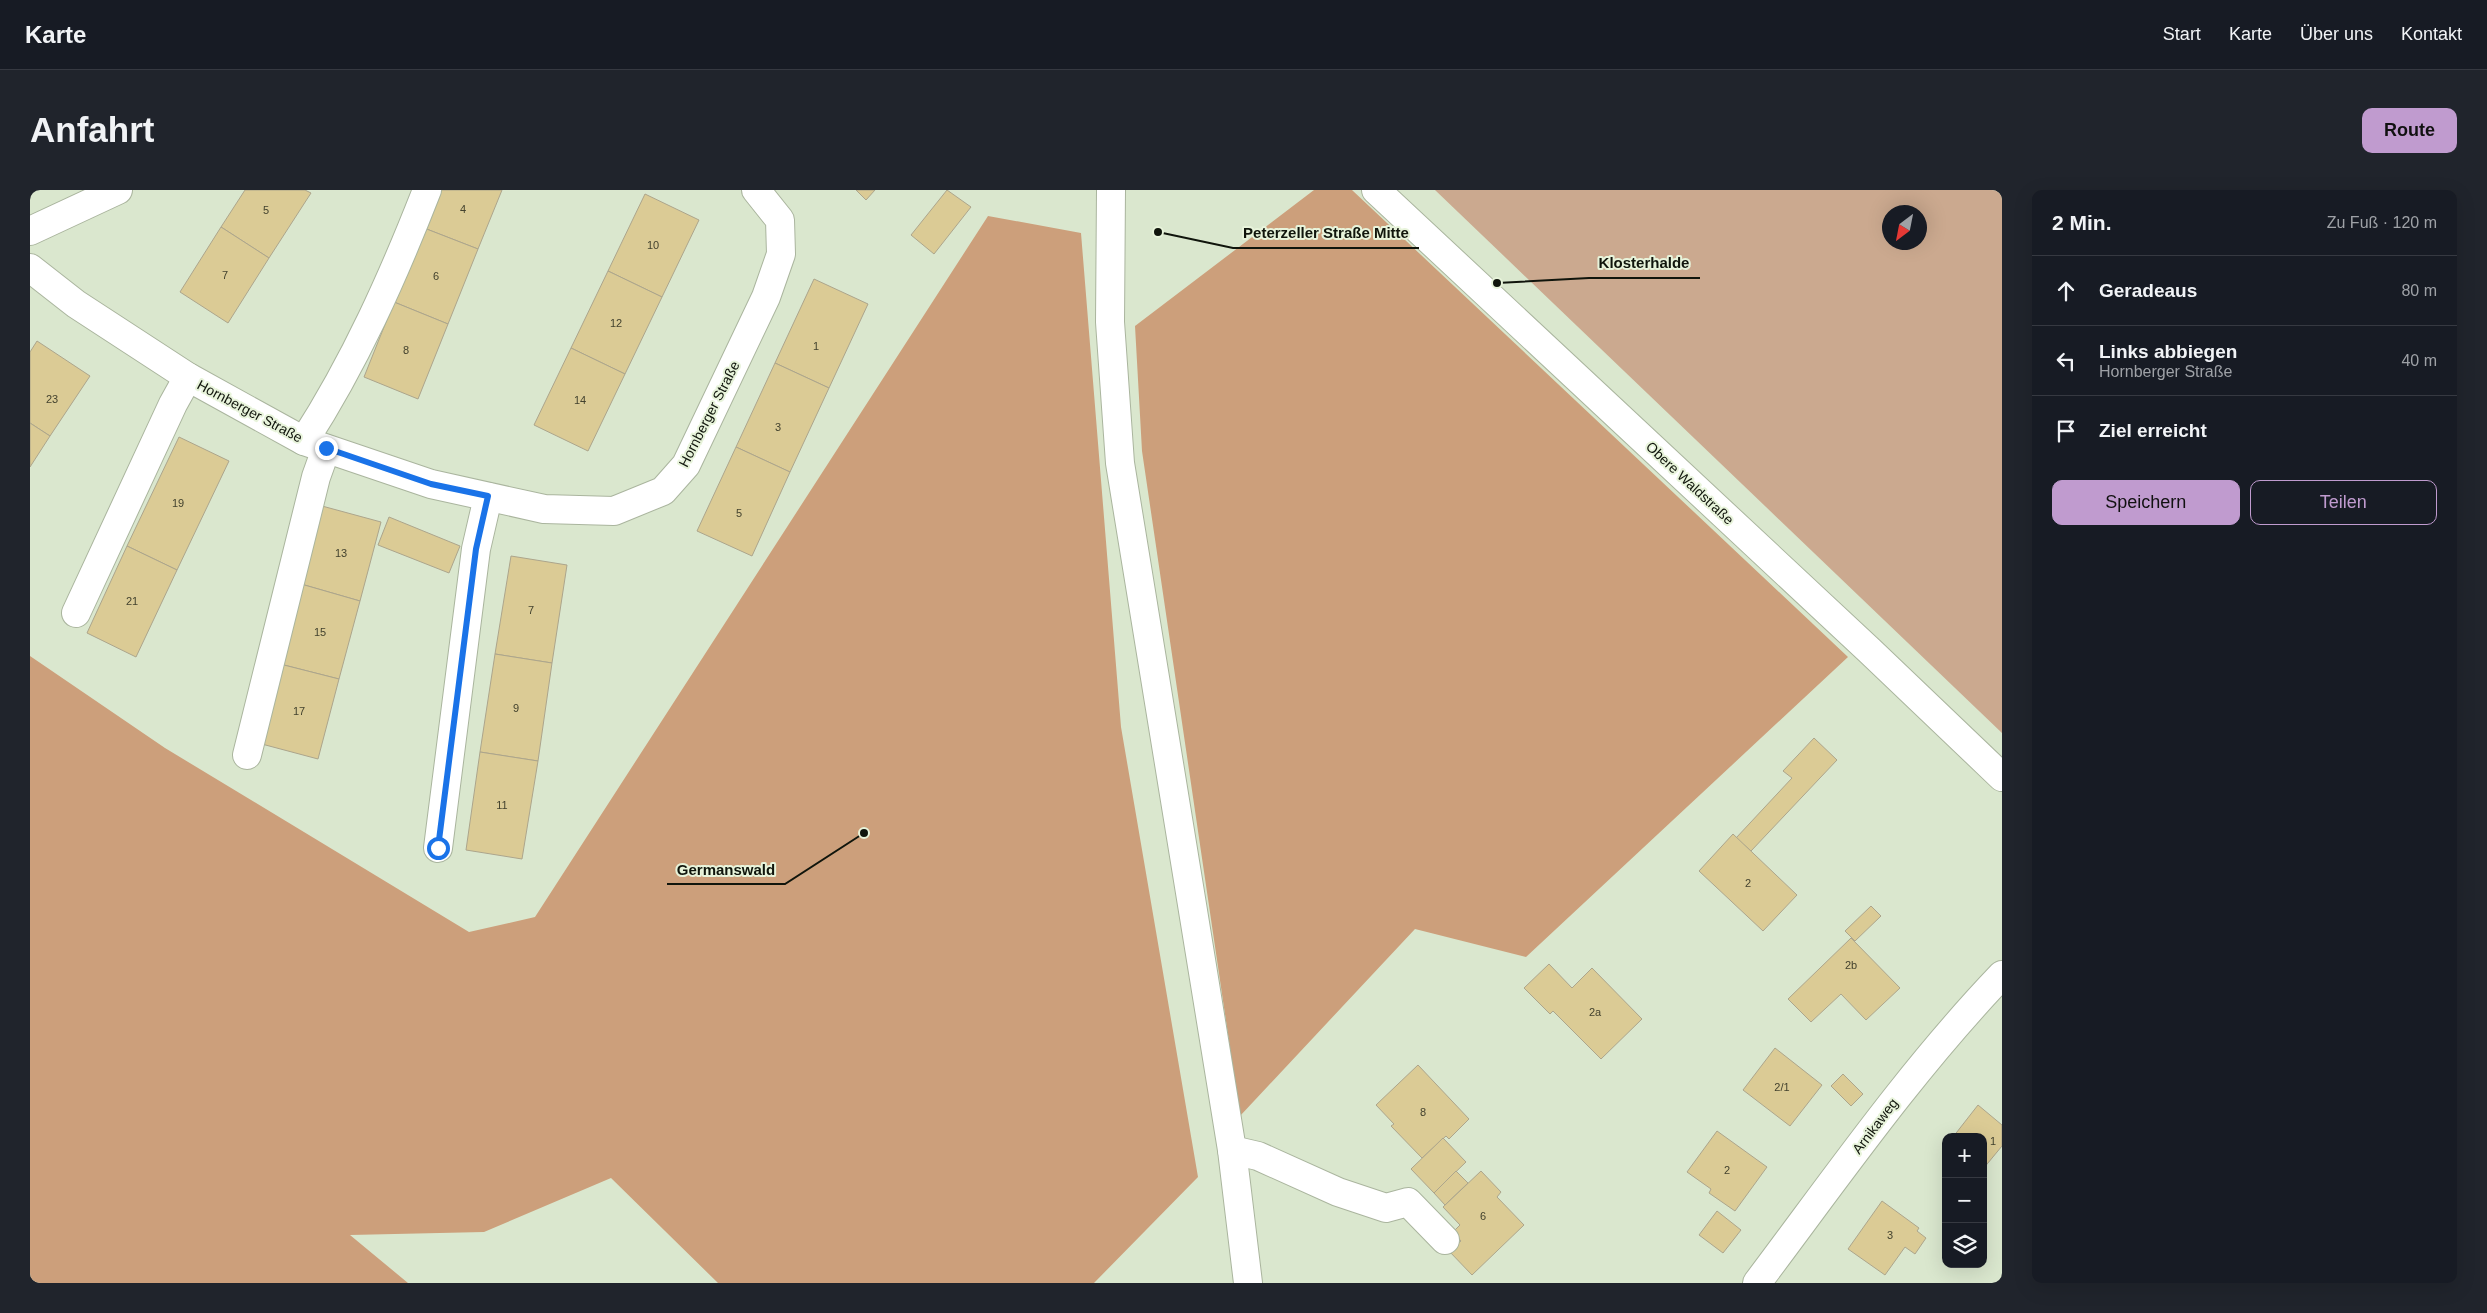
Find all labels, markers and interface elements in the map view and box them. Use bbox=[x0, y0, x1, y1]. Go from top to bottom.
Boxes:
text: Karte bbox=[25, 21, 86, 48]
text: Start bbox=[2163, 24, 2201, 44]
text: Karte bbox=[2229, 24, 2272, 44]
text: Über uns bbox=[2300, 24, 2373, 44]
text: Kontakt bbox=[2401, 24, 2462, 44]
button: Route bbox=[2362, 108, 2457, 153]
text: Anfahrt bbox=[30, 110, 154, 149]
house number: 4 bbox=[460, 203, 466, 215]
house number: 5 bbox=[263, 204, 269, 216]
north arrow bbox=[1882, 205, 1927, 250]
text: 2 Min. bbox=[2052, 211, 2112, 234]
text: Zu Fuß · 120 m bbox=[2327, 214, 2437, 231]
callout: Peterzeller Straße Mitte bbox=[1233, 218, 1419, 248]
text: Peterzeller Straße Mitte bbox=[1243, 224, 1409, 241]
house number: 10 bbox=[647, 239, 659, 251]
callout: Klosterhalde bbox=[1589, 248, 1700, 278]
text: Klosterhalde bbox=[1599, 254, 1689, 271]
house number: 7 bbox=[222, 269, 228, 281]
house number: 6 bbox=[433, 270, 439, 282]
icon: ahead bbox=[2052, 277, 2080, 305]
text: Geradeaus bbox=[2099, 280, 2197, 301]
text: 80 m bbox=[2401, 282, 2437, 299]
house number: 12 bbox=[610, 317, 622, 329]
house number: 1 bbox=[813, 340, 819, 352]
text: Links abbiegen bbox=[2099, 341, 2237, 362]
house number: 8 bbox=[403, 344, 409, 356]
icon: left bbox=[2052, 347, 2080, 375]
text: 40 m bbox=[2401, 352, 2437, 369]
street label: Hornberger Straße bbox=[675, 358, 743, 470]
text: Hornberger Straße bbox=[2099, 363, 2232, 380]
street label: Hornberger Straße bbox=[195, 377, 305, 446]
house number: 23 bbox=[46, 393, 58, 405]
house number: 14 bbox=[574, 394, 586, 406]
icon: arrive bbox=[2052, 417, 2080, 445]
text: Ziel erreicht bbox=[2099, 420, 2207, 441]
house number: 3 bbox=[775, 421, 781, 433]
route end bbox=[315, 437, 338, 460]
street label: Obere Waldstraße bbox=[1643, 438, 1737, 528]
button: Speichern bbox=[2052, 480, 2240, 525]
button: Teilen bbox=[2250, 480, 2437, 525]
house number: 19 bbox=[172, 497, 184, 509]
house number: 5 bbox=[736, 507, 742, 519]
house number: 13 bbox=[335, 547, 347, 559]
house number: 21 bbox=[126, 595, 138, 607]
house number: 7 bbox=[528, 604, 534, 616]
house number: 15 bbox=[314, 626, 326, 638]
house number: 9 bbox=[513, 702, 519, 714]
house number: 17 bbox=[293, 705, 305, 717]
house number: 11 bbox=[496, 799, 508, 811]
route start bbox=[427, 837, 450, 860]
callout: Germanswald bbox=[667, 854, 785, 884]
text: Germanswald bbox=[677, 861, 775, 878]
house number: 2 bbox=[1745, 877, 1751, 889]
house number: 2b bbox=[1845, 959, 1857, 971]
house number: 2a bbox=[1589, 1006, 1602, 1018]
house number: 2/1 bbox=[1774, 1081, 1790, 1093]
street label: Arnikaweg bbox=[1849, 1095, 1901, 1157]
house number: 8 bbox=[1420, 1106, 1426, 1118]
map controls bbox=[1942, 1133, 1987, 1268]
button: + bbox=[1942, 1133, 1987, 1178]
house number: 1 bbox=[1990, 1135, 1996, 1147]
house number: 2 bbox=[1724, 1164, 1730, 1176]
button: − bbox=[1942, 1178, 1987, 1223]
house number: 6 bbox=[1480, 1210, 1486, 1222]
button: layers bbox=[1942, 1223, 1987, 1268]
house number: 3 bbox=[1887, 1229, 1893, 1241]

